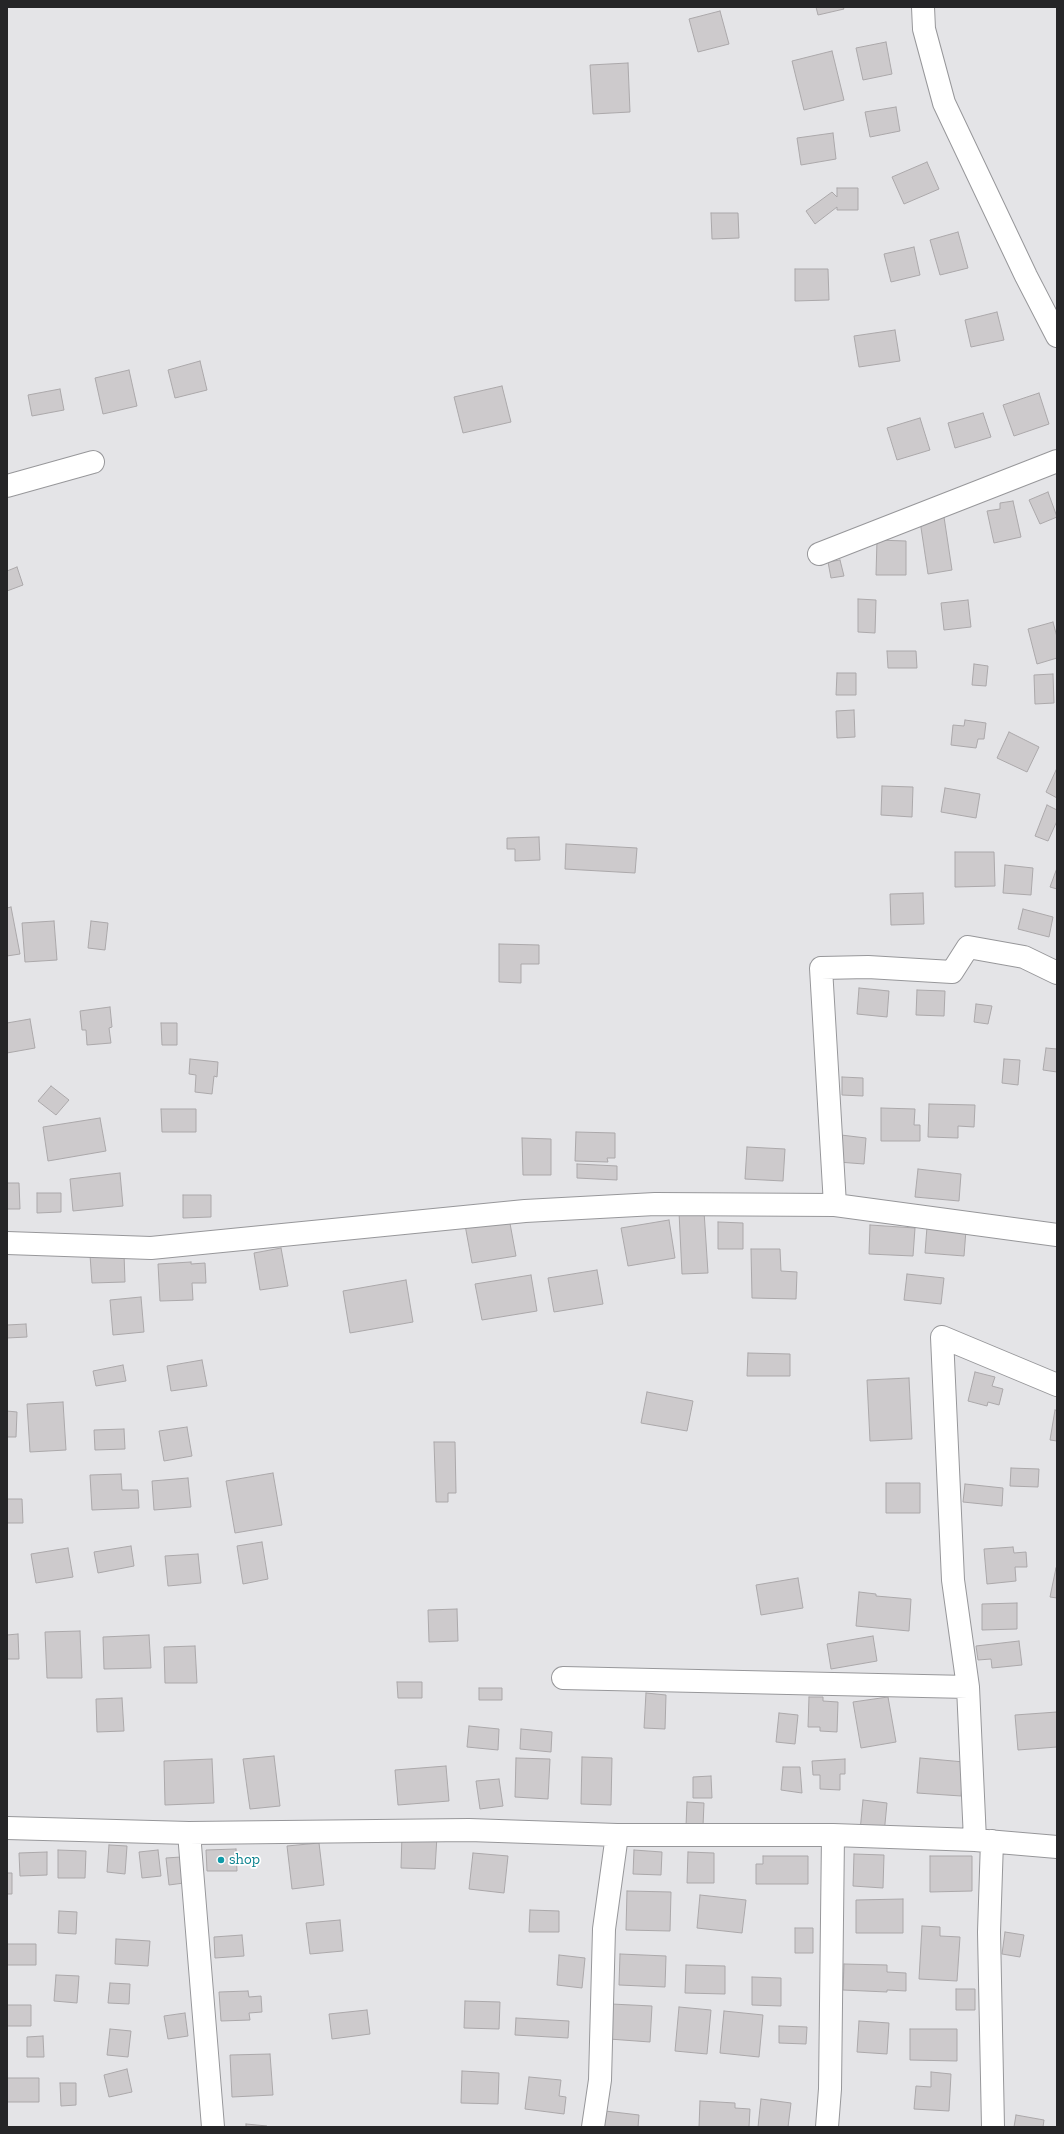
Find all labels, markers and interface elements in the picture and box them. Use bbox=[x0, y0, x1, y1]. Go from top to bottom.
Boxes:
place label: shop bbox=[229, 1851, 260, 1869]
marker: shop bbox=[216, 1855, 226, 1865]

